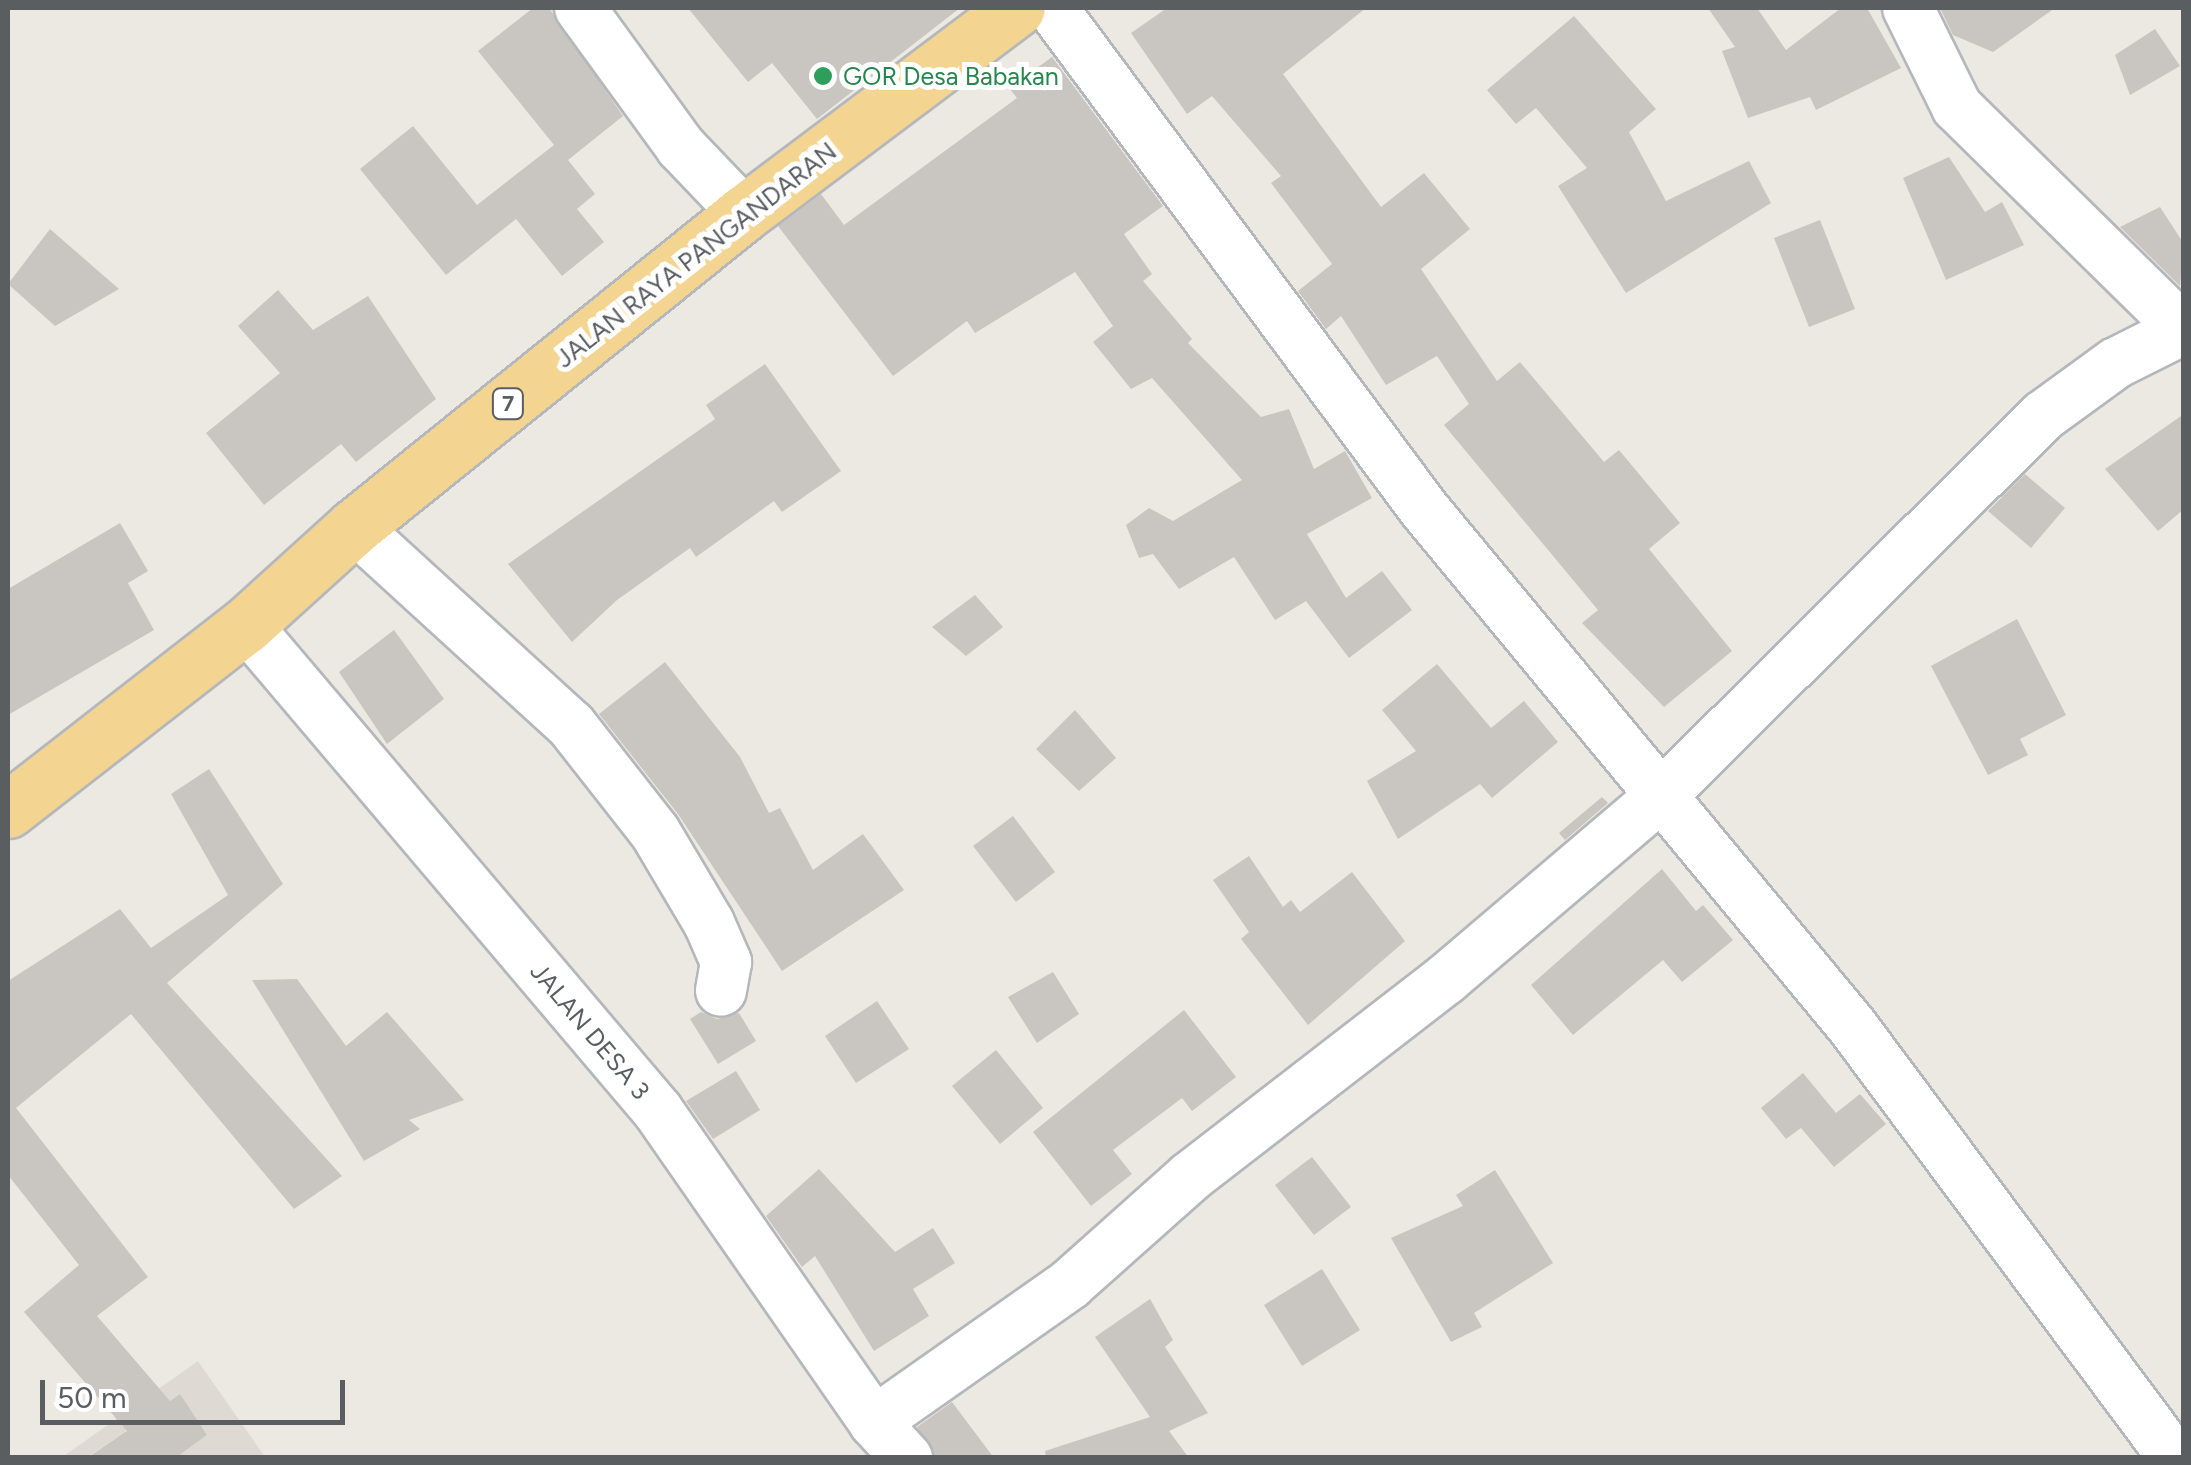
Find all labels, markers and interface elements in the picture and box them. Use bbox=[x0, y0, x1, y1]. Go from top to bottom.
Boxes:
place label: GOR Desa Babakan bbox=[843, 61, 1059, 91]
marker: GOR Desa Babakan bbox=[812, 65, 834, 87]
street label: JALAN RAYA PANGANDARAN bbox=[550, 136, 842, 374]
road number: 7 bbox=[490, 387, 526, 421]
street label: JALAN DESA 3 bbox=[524, 957, 656, 1105]
scale bar bbox=[45, 1360, 350, 1422]
text: 50 m bbox=[57, 1379, 126, 1416]

